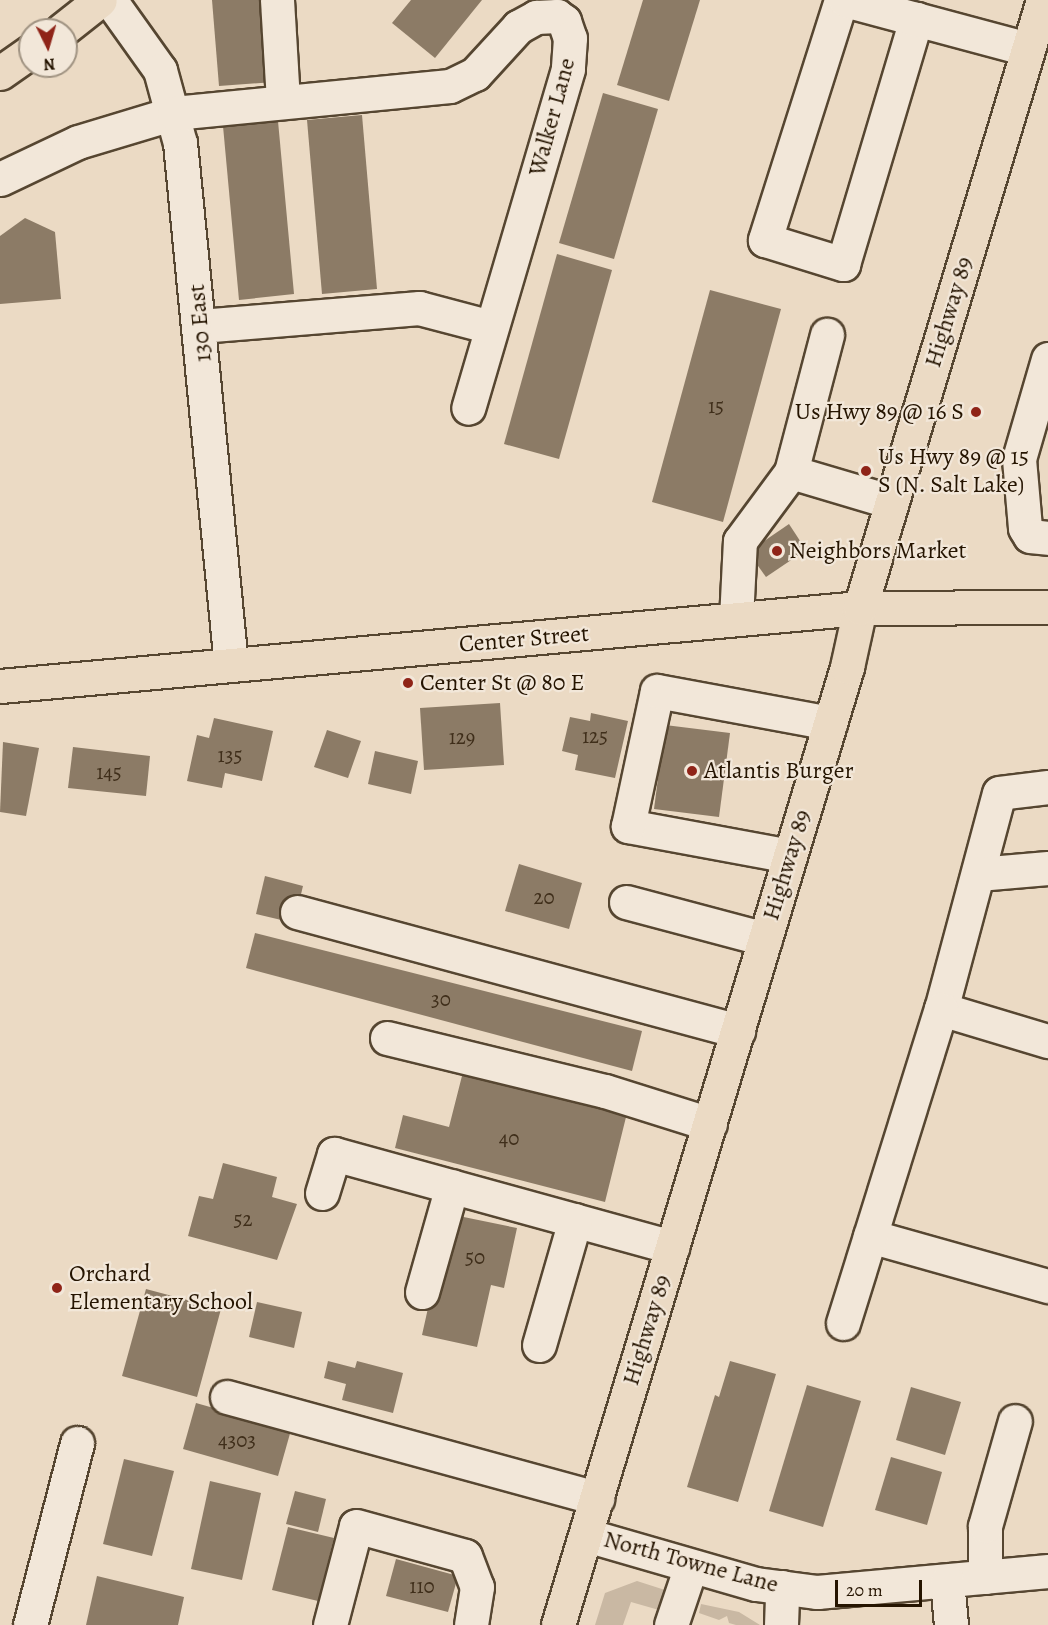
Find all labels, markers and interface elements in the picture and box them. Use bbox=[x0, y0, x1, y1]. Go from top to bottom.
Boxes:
north arrow bbox=[18, 18, 78, 78]
text: N bbox=[43, 52, 56, 75]
street label: Walker Lane bbox=[522, 55, 582, 179]
street label: Highway 89 bbox=[919, 253, 979, 371]
street label: 130 East bbox=[182, 283, 218, 363]
house number: 15 bbox=[708, 393, 724, 419]
place label: Us Hwy 89 @ 16 S bbox=[795, 398, 964, 426]
marker: Us Hwy 89 @ 16 S bbox=[969, 405, 983, 419]
place label: Us Hwy 89 @ 15 S (N. Salt Lake) bbox=[878, 443, 1029, 499]
marker: Us Hwy 89 @ 15 S (N. Salt Lake) bbox=[859, 464, 873, 478]
place label: Neighbors Market bbox=[789, 537, 966, 565]
marker: Neighbors Market bbox=[770, 544, 784, 558]
street label: Center Street bbox=[458, 619, 590, 659]
place label: Center St @ 80 E bbox=[420, 669, 585, 697]
marker: Center St @ 80 E bbox=[401, 676, 415, 690]
house number: 125 bbox=[582, 723, 608, 749]
house number: 129 bbox=[449, 724, 475, 750]
house number: 135 bbox=[218, 742, 242, 768]
place label: Atlantis Burger bbox=[704, 757, 854, 785]
house number: 145 bbox=[96, 759, 122, 785]
marker: Atlantis Burger bbox=[685, 764, 699, 778]
street label: Highway 89 bbox=[757, 806, 817, 924]
house number: 20 bbox=[533, 884, 555, 910]
house number: 30 bbox=[431, 986, 451, 1012]
house number: 40 bbox=[499, 1125, 519, 1151]
house number: 52 bbox=[233, 1206, 253, 1232]
house number: 50 bbox=[465, 1244, 485, 1270]
place label: Orchard Elementary School bbox=[69, 1260, 253, 1316]
street label: Highway 89 bbox=[617, 1271, 677, 1389]
marker: Orchard Elementary School bbox=[50, 1281, 64, 1295]
house number: 4303 bbox=[218, 1427, 256, 1453]
street label: North Towne Lane bbox=[601, 1525, 781, 1599]
scale bar bbox=[838, 1568, 925, 1606]
house number: 110 bbox=[409, 1573, 435, 1599]
text: 20 m bbox=[846, 1578, 883, 1602]

